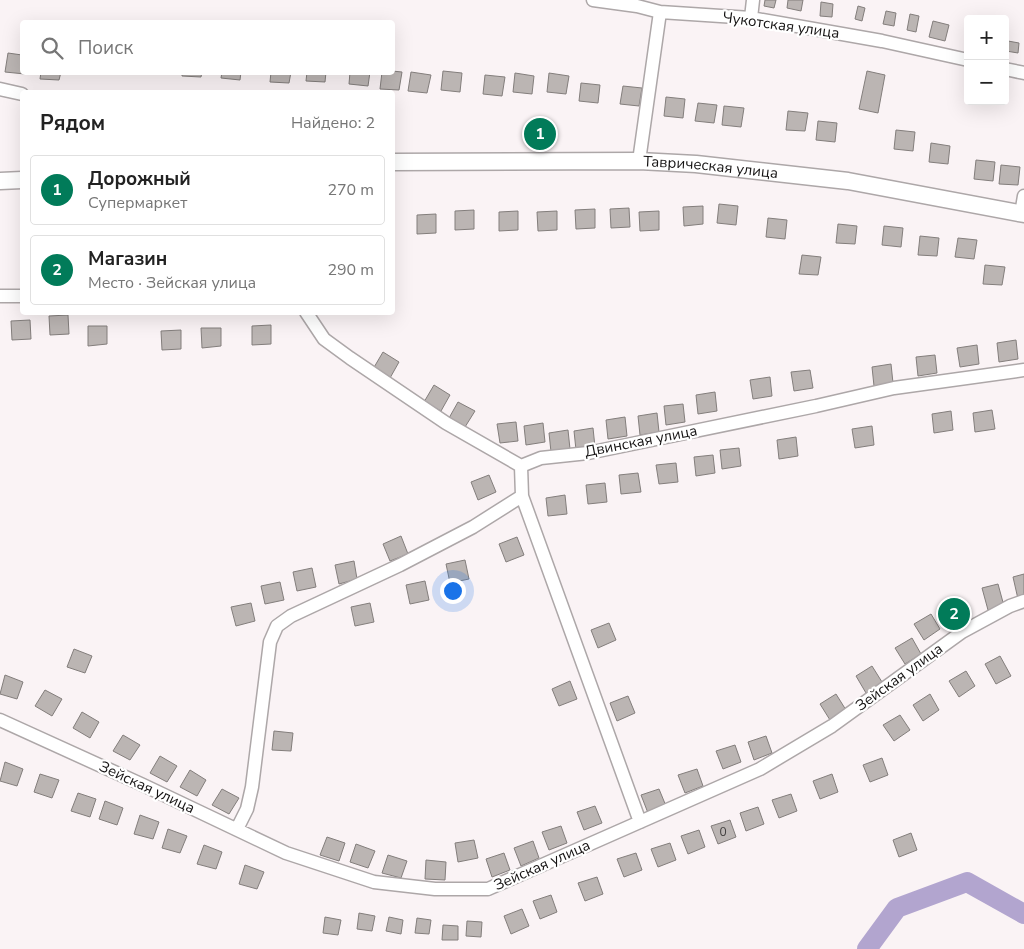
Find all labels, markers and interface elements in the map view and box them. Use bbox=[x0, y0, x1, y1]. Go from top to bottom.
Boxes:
street label: Чукотская улица bbox=[721, 7, 841, 43]
map controls bbox=[964, 15, 1009, 105]
button: + bbox=[964, 15, 1009, 60]
search box bbox=[20, 20, 395, 75]
icon: search bbox=[38, 34, 66, 62]
text: Поиск bbox=[78, 35, 133, 61]
button: − bbox=[964, 60, 1009, 105]
text: Рядом bbox=[40, 109, 105, 137]
text: Найдено: 2 bbox=[291, 112, 375, 134]
pin: 1 bbox=[524, 115, 556, 153]
street label: Таврическая улица bbox=[643, 151, 779, 183]
text: Дорожный bbox=[88, 166, 191, 192]
text: 1 bbox=[52, 179, 62, 201]
text: 270 m bbox=[327, 179, 374, 201]
text: Супермаркет bbox=[88, 192, 187, 214]
text: Магазин bbox=[88, 246, 167, 272]
text: 2 bbox=[52, 259, 62, 281]
text: 290 m bbox=[327, 259, 374, 281]
text: Место · Зейская улица bbox=[88, 272, 256, 294]
street label: Двинская улица bbox=[583, 420, 699, 462]
your location bbox=[440, 578, 466, 604]
pin: 2 bbox=[938, 595, 970, 633]
street label: Зейская улица bbox=[851, 639, 947, 715]
street label: Зейская улица bbox=[96, 756, 198, 818]
house number: 0 bbox=[719, 824, 727, 840]
street label: Зейская улица bbox=[491, 835, 593, 895]

